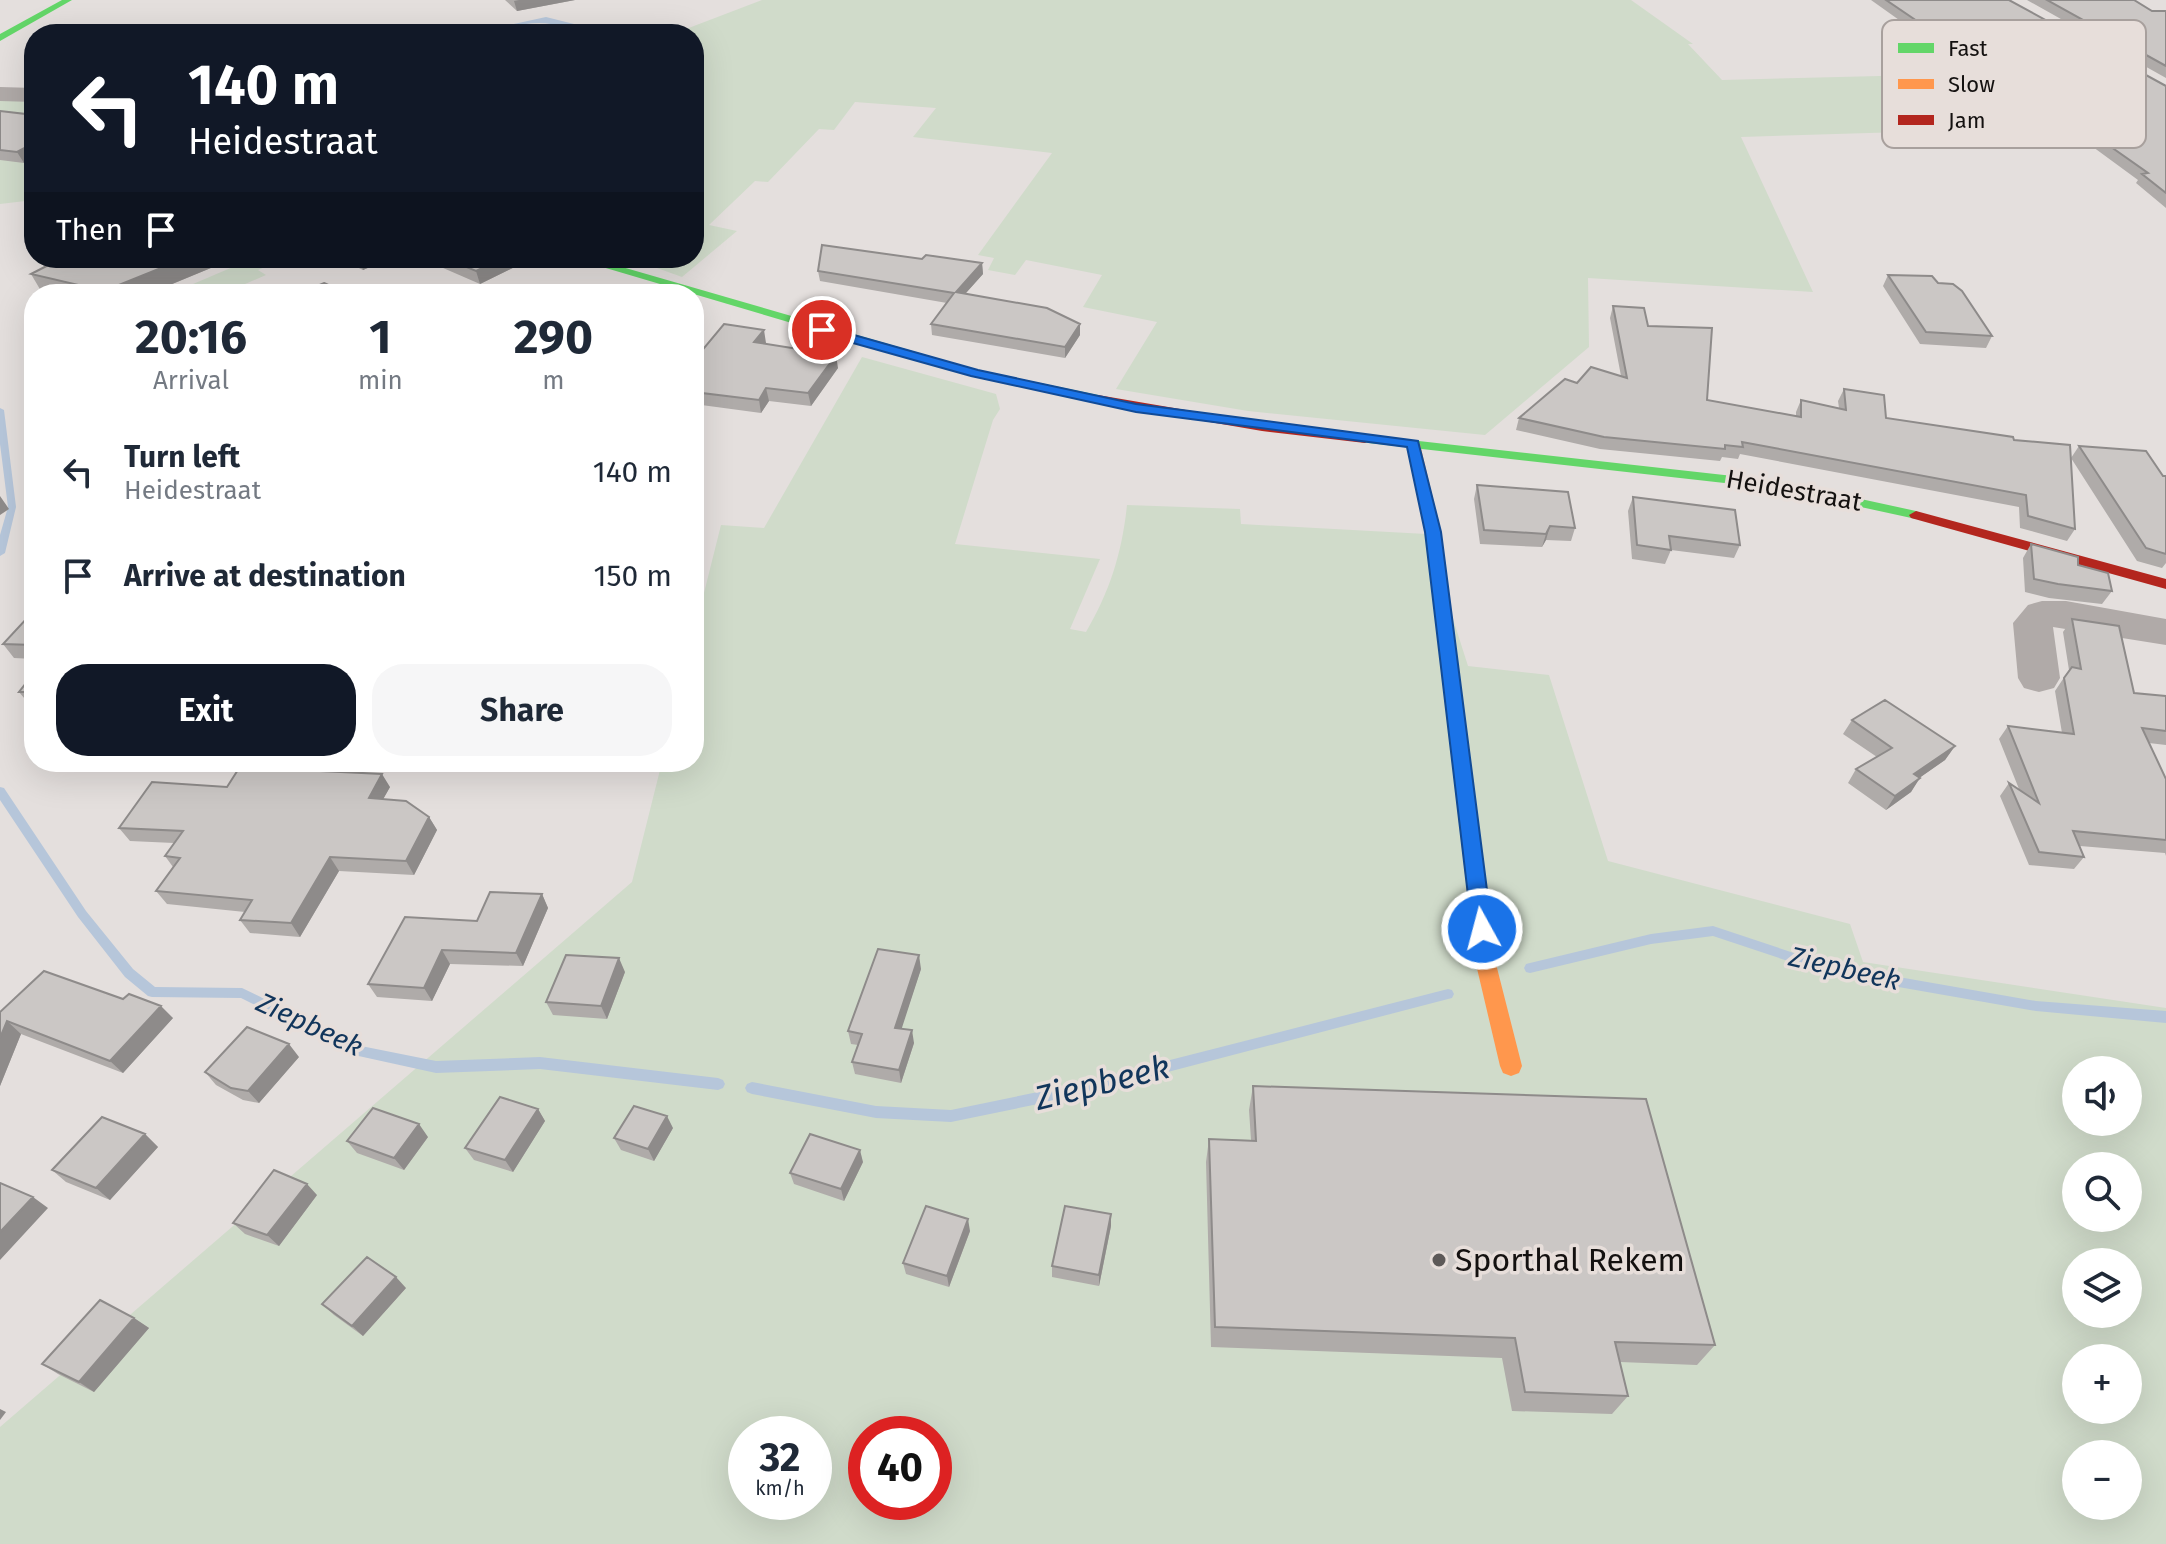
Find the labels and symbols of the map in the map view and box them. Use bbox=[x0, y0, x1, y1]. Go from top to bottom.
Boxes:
legend bbox=[1882, 20, 2146, 148]
text: Fast bbox=[1948, 35, 1988, 62]
text: Slow bbox=[1948, 71, 1995, 98]
text: Jam bbox=[1948, 107, 1986, 134]
pin bbox=[788, 296, 856, 364]
street label: Heidestraat bbox=[1724, 463, 1865, 518]
position arrow bbox=[1440, 887, 1524, 971]
water label: Ziepbeek bbox=[1785, 939, 1904, 997]
water label: Ziepbeek bbox=[251, 985, 368, 1063]
water label: Ziepbeek bbox=[1029, 1046, 1174, 1119]
place label: Sporthal Rekem bbox=[1455, 1241, 1685, 1279]
marker: Sporthal Rekem bbox=[1430, 1251, 1448, 1269]
speed limit sign: 40 bbox=[848, 1416, 952, 1520]

